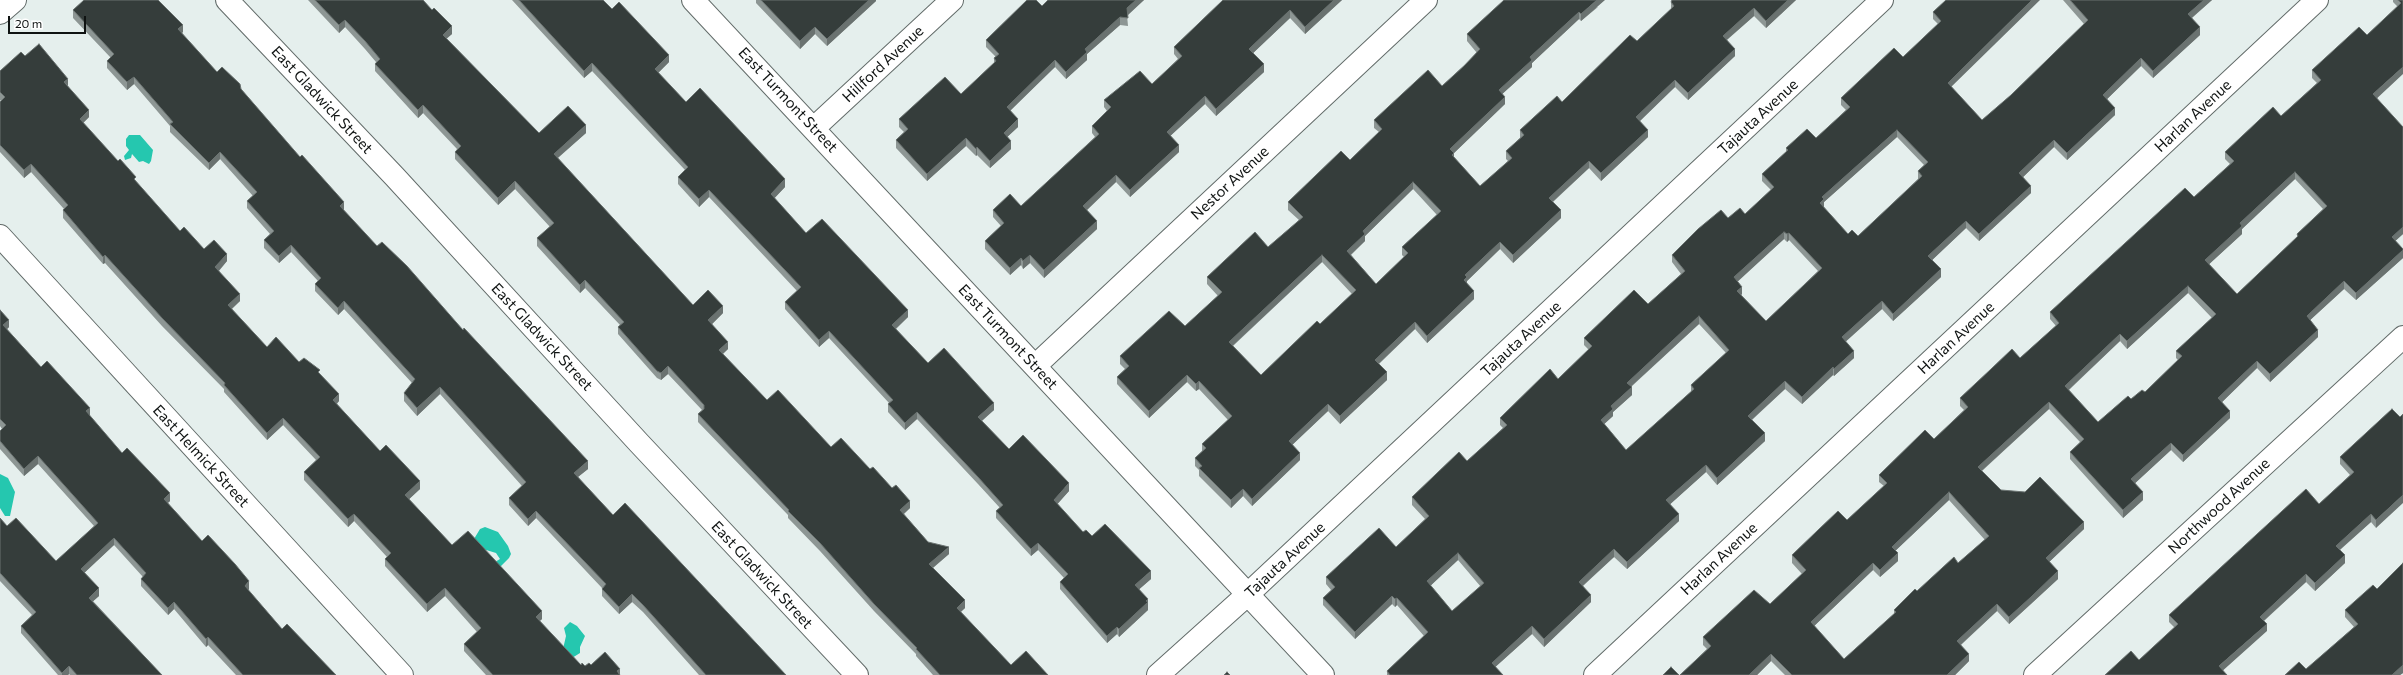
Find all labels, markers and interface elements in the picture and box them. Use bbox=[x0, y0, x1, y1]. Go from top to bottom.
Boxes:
scale bar bbox=[10, 8, 88, 34]
text: 20 m bbox=[15, 16, 42, 30]
street label: Hillford Avenue bbox=[839, 22, 927, 106]
street label: East Gladwick Street bbox=[267, 42, 377, 158]
street label: East Turmont Street bbox=[735, 44, 841, 156]
street label: Tajauta Avenue bbox=[1714, 75, 1802, 159]
street label: Harlan Avenue bbox=[2151, 76, 2235, 156]
street label: Nestor Avenue bbox=[1187, 142, 1273, 224]
street label: East Gladwick Street bbox=[487, 279, 597, 395]
street label: East Turmont Street bbox=[955, 281, 1061, 393]
street label: Tajauta Avenue bbox=[1477, 297, 1565, 381]
street label: Harlan Avenue bbox=[1914, 298, 1998, 378]
street label: East Helmick Street bbox=[149, 401, 253, 511]
street label: Northwood Avenue bbox=[2165, 454, 2273, 558]
street label: East Gladwick Street bbox=[707, 517, 817, 633]
street label: Tajauta Avenue bbox=[1241, 518, 1329, 602]
street label: Harlan Avenue bbox=[1677, 519, 1761, 599]

